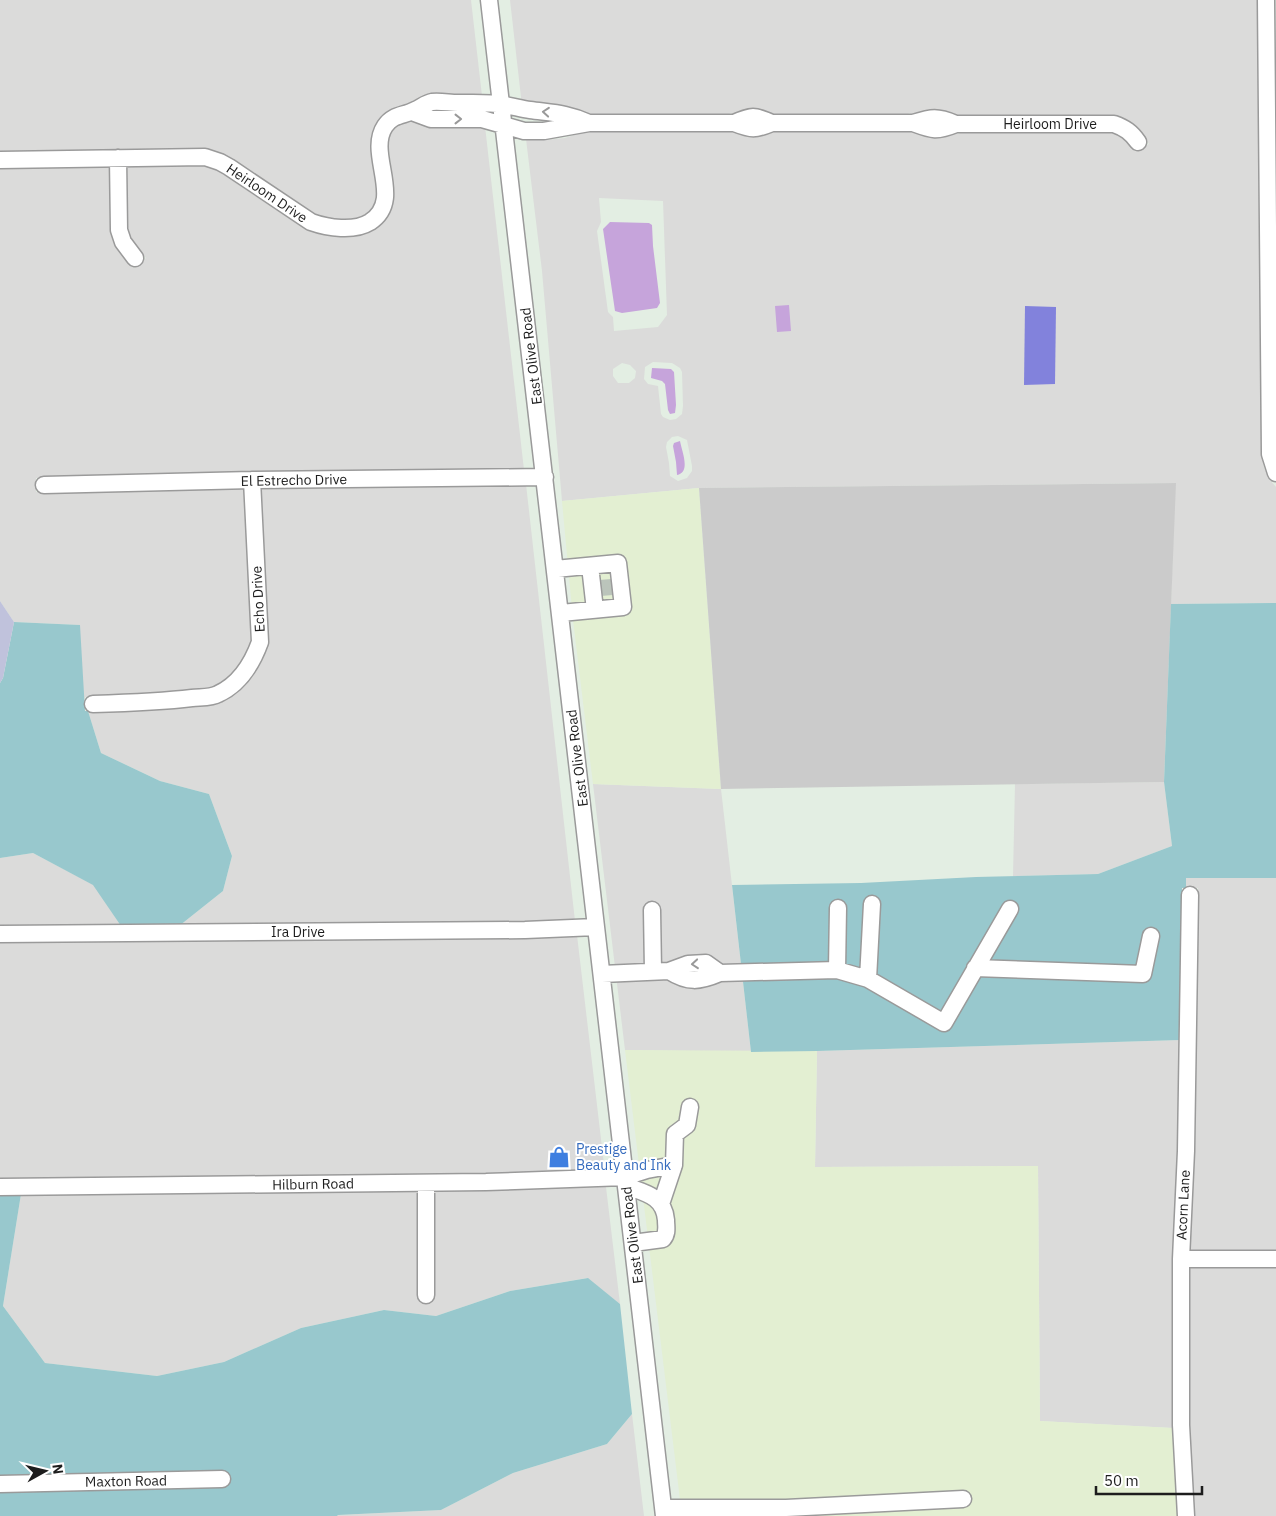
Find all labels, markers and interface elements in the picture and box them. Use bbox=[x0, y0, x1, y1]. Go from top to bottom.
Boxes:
one-way arrow bbox=[542, 106, 550, 117]
one-way arrow bbox=[454, 114, 462, 124]
street label: Heirloom Drive bbox=[1003, 115, 1097, 133]
street label: Heirloom Drive bbox=[223, 159, 311, 227]
street label: East Olive Road bbox=[516, 306, 546, 406]
street label: El Estrecho Drive bbox=[241, 470, 348, 490]
street label: Echo Drive bbox=[247, 565, 269, 633]
street label: East Olive Road bbox=[562, 708, 592, 808]
street label: Ira Drive bbox=[271, 923, 325, 941]
one-way arrow bbox=[691, 958, 699, 969]
place label: Prestige Beauty and Ink bbox=[576, 1140, 672, 1174]
shop icon: Prestige Beauty and Ink bbox=[546, 1144, 572, 1170]
street label: Acorn Lane bbox=[1172, 1169, 1194, 1241]
street label: Hilburn Road bbox=[272, 1174, 354, 1194]
street label: East Olive Road bbox=[617, 1185, 647, 1285]
north arrow bbox=[20, 1446, 70, 1496]
text: N bbox=[48, 1463, 67, 1475]
scale bar bbox=[1096, 1464, 1202, 1496]
street label: Maxton Road bbox=[85, 1471, 167, 1491]
text: 50 m bbox=[1104, 1471, 1139, 1490]

